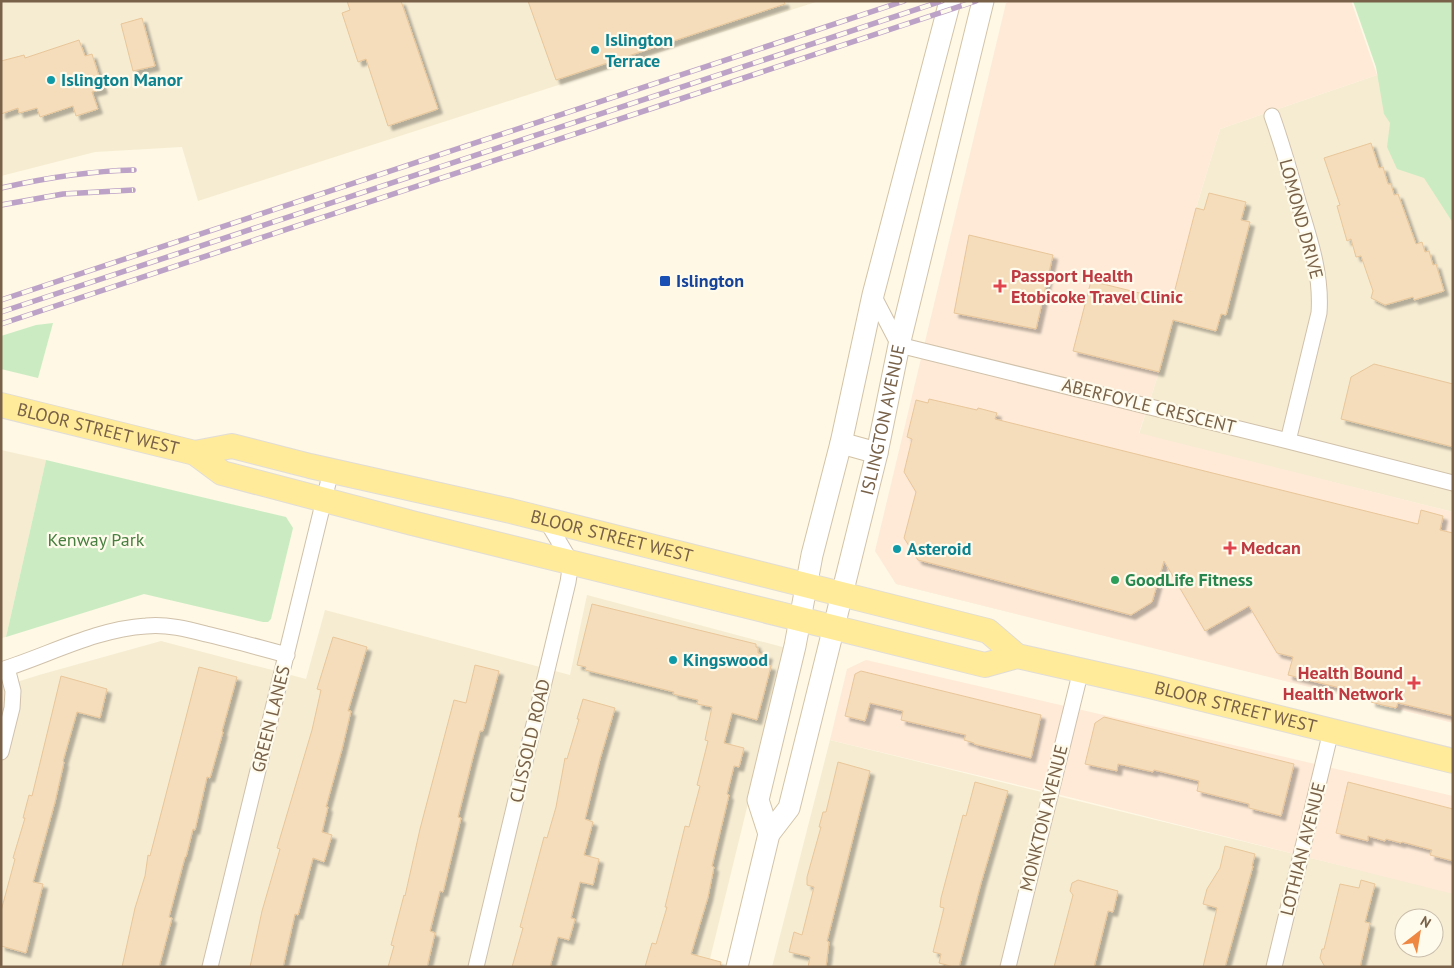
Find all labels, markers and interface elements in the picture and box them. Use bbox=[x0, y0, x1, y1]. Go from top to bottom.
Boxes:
place label: Islington Terrace bbox=[605, 28, 673, 72]
marker: Islington Terrace bbox=[589, 44, 601, 56]
place label: Islington Manor bbox=[61, 68, 183, 91]
marker: Islington Manor bbox=[45, 74, 57, 86]
street label: LOMOND DRIVE bbox=[1274, 156, 1329, 281]
place label: Passport Health Etobicoke Travel Clinic bbox=[1011, 264, 1183, 308]
place label: Islington bbox=[676, 269, 744, 292]
marker: Islington bbox=[658, 274, 672, 288]
marker: Passport Health Etobicoke Travel Clinic bbox=[993, 279, 1007, 293]
street label: ISLINGTON AVENUE bbox=[855, 342, 910, 497]
street label: ABERFOYLE CRESCENT bbox=[1060, 373, 1238, 438]
street label: BLOOR STREET WEST bbox=[15, 397, 182, 460]
street label: BLOOR STREET WEST bbox=[528, 504, 695, 567]
park label: Kenway Park bbox=[48, 528, 145, 551]
place label: Medcan bbox=[1241, 536, 1301, 559]
place label: Asteroid bbox=[907, 537, 971, 560]
marker: Medcan bbox=[1223, 541, 1237, 555]
marker: Asteroid bbox=[891, 543, 903, 555]
place label: GoodLife Fitness bbox=[1125, 568, 1253, 591]
marker: GoodLife Fitness bbox=[1109, 574, 1121, 586]
place label: Kingswood bbox=[683, 648, 768, 671]
marker: Kingswood bbox=[667, 654, 679, 666]
place label: Health Bound Health Network bbox=[1283, 661, 1403, 705]
street label: GREEN LANES bbox=[246, 663, 295, 775]
street label: BLOOR STREET WEST bbox=[1152, 676, 1319, 738]
marker: Health Bound Health Network bbox=[1407, 676, 1421, 690]
street label: CLISSOLD ROAD bbox=[504, 677, 555, 805]
street label: MONKTON AVENUE bbox=[1014, 742, 1073, 893]
street label: LOTHIAN AVENUE bbox=[1275, 780, 1330, 918]
north arrow bbox=[1394, 908, 1444, 958]
text: N bbox=[1417, 912, 1434, 932]

